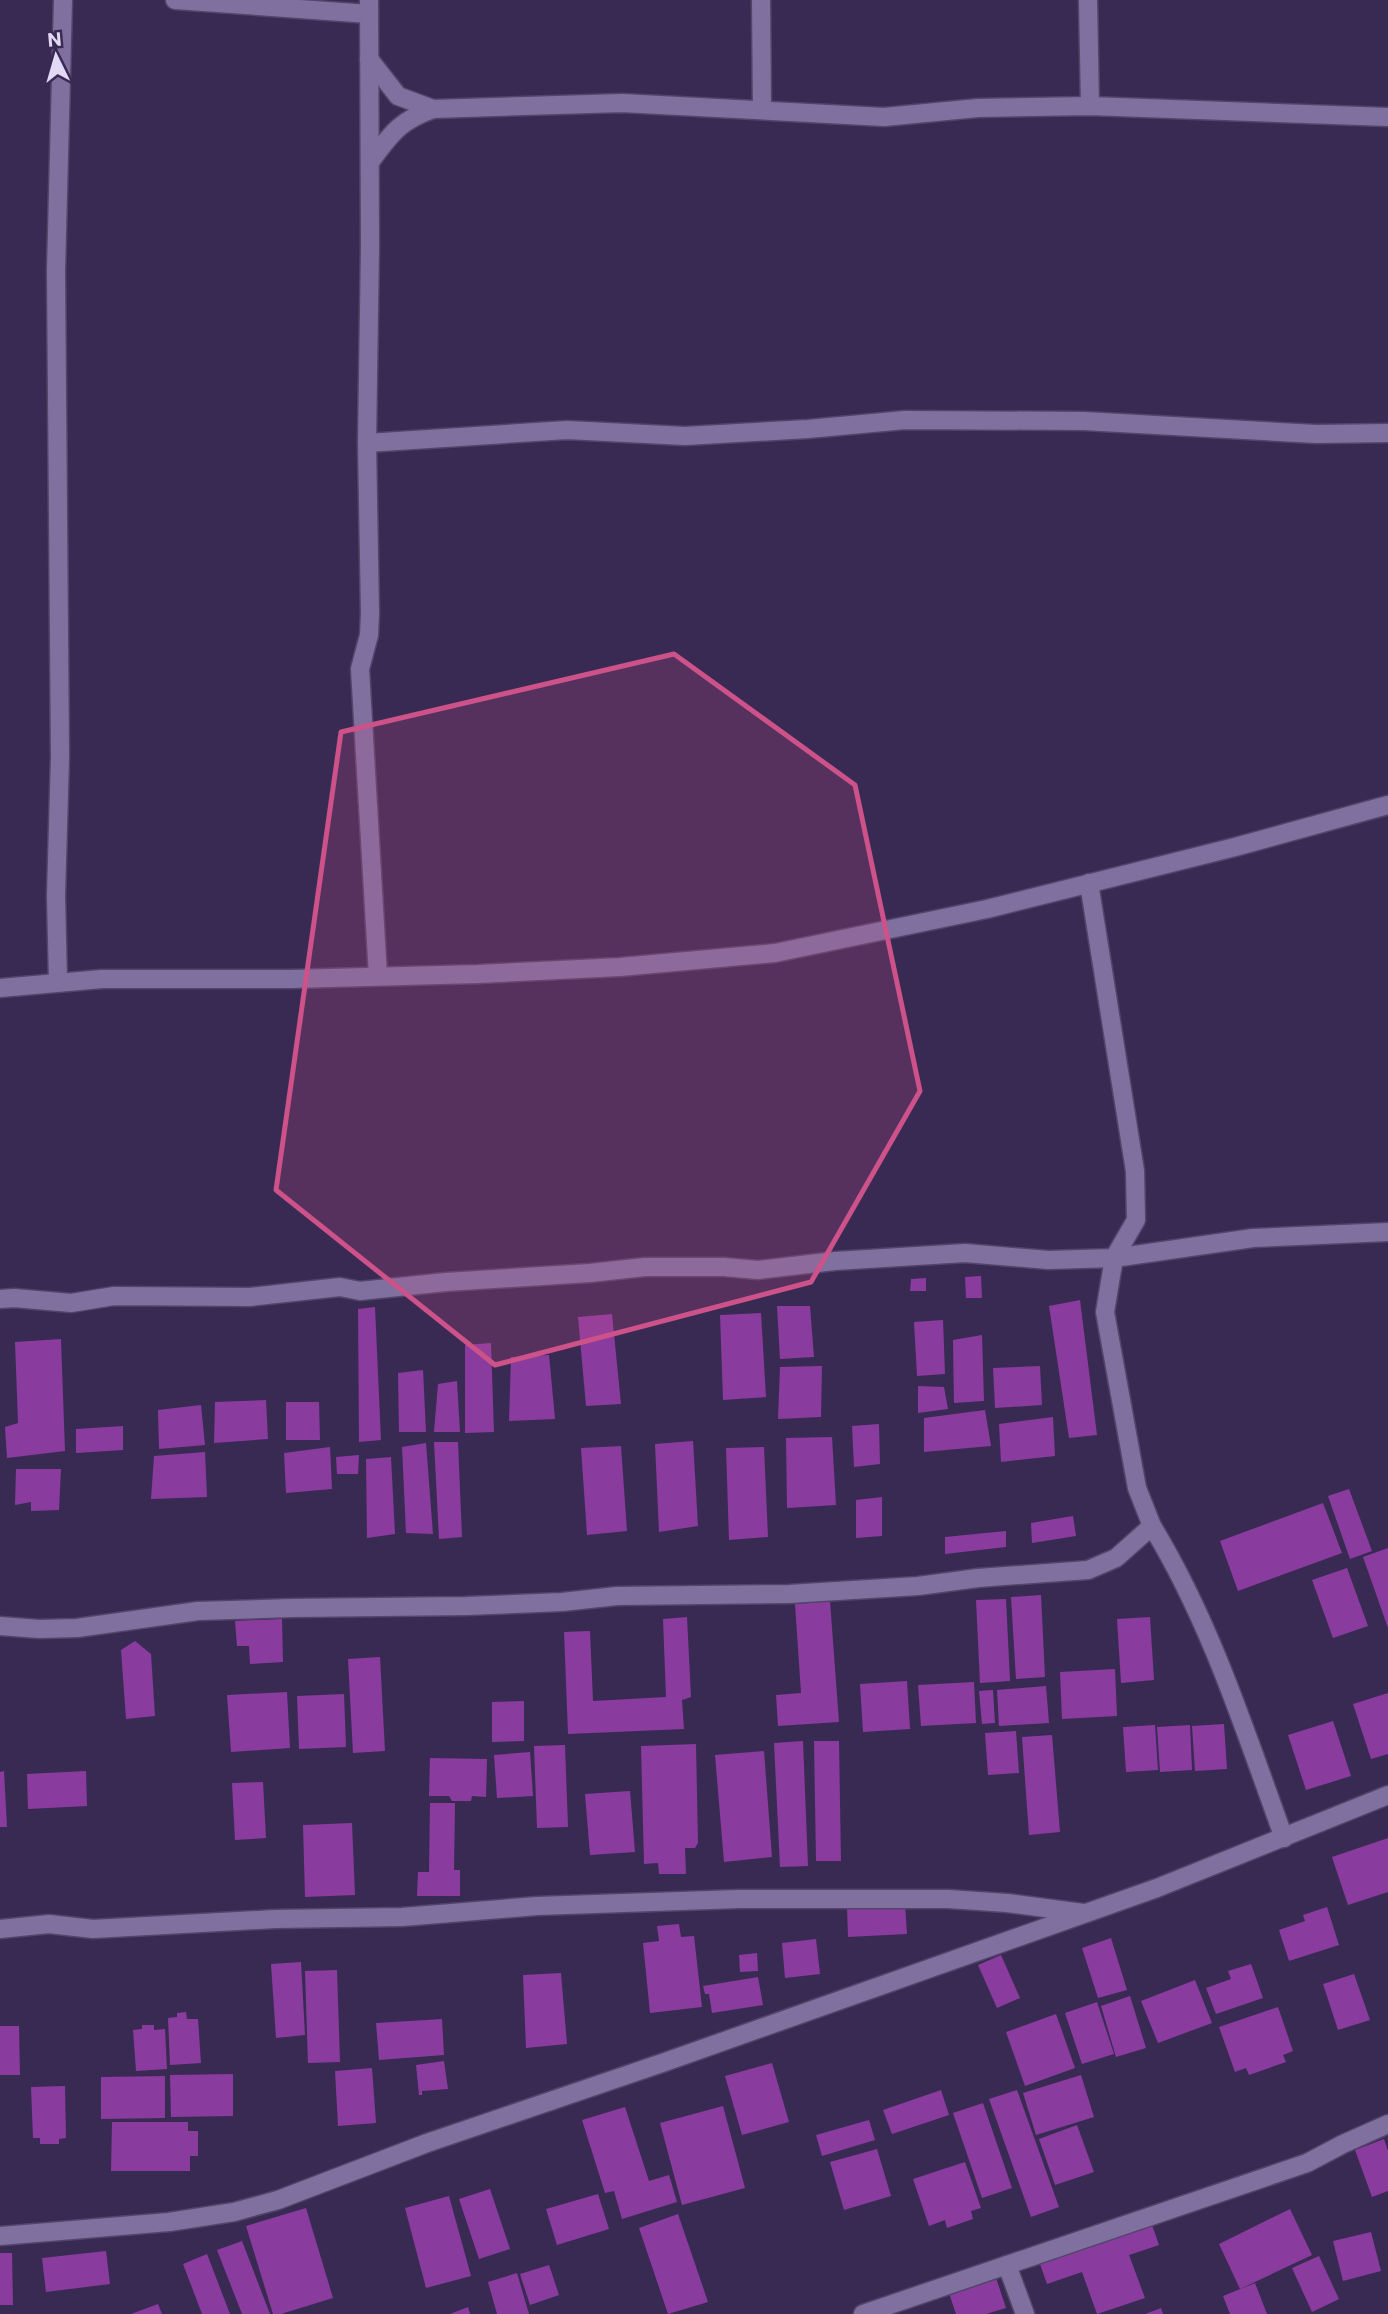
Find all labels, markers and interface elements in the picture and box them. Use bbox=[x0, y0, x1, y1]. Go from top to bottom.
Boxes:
north arrow bbox=[21, 21, 91, 91]
text: N bbox=[46, 26, 63, 51]

